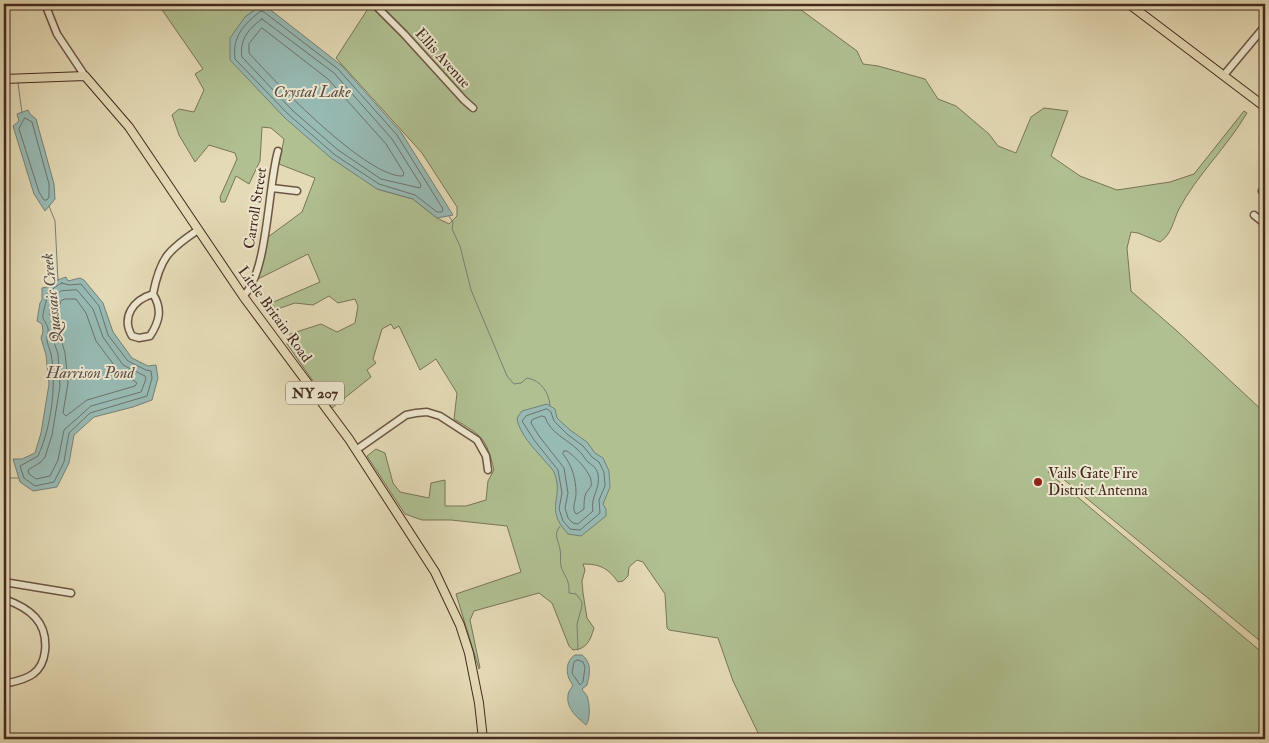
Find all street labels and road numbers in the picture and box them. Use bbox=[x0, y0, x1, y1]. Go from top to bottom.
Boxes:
street label: Ellis Avenue bbox=[411, 24, 475, 92]
street label: Carroll Street bbox=[240, 166, 271, 250]
street label: Little Britain Road bbox=[233, 263, 316, 367]
road number: NY 207 bbox=[286, 382, 344, 404]

